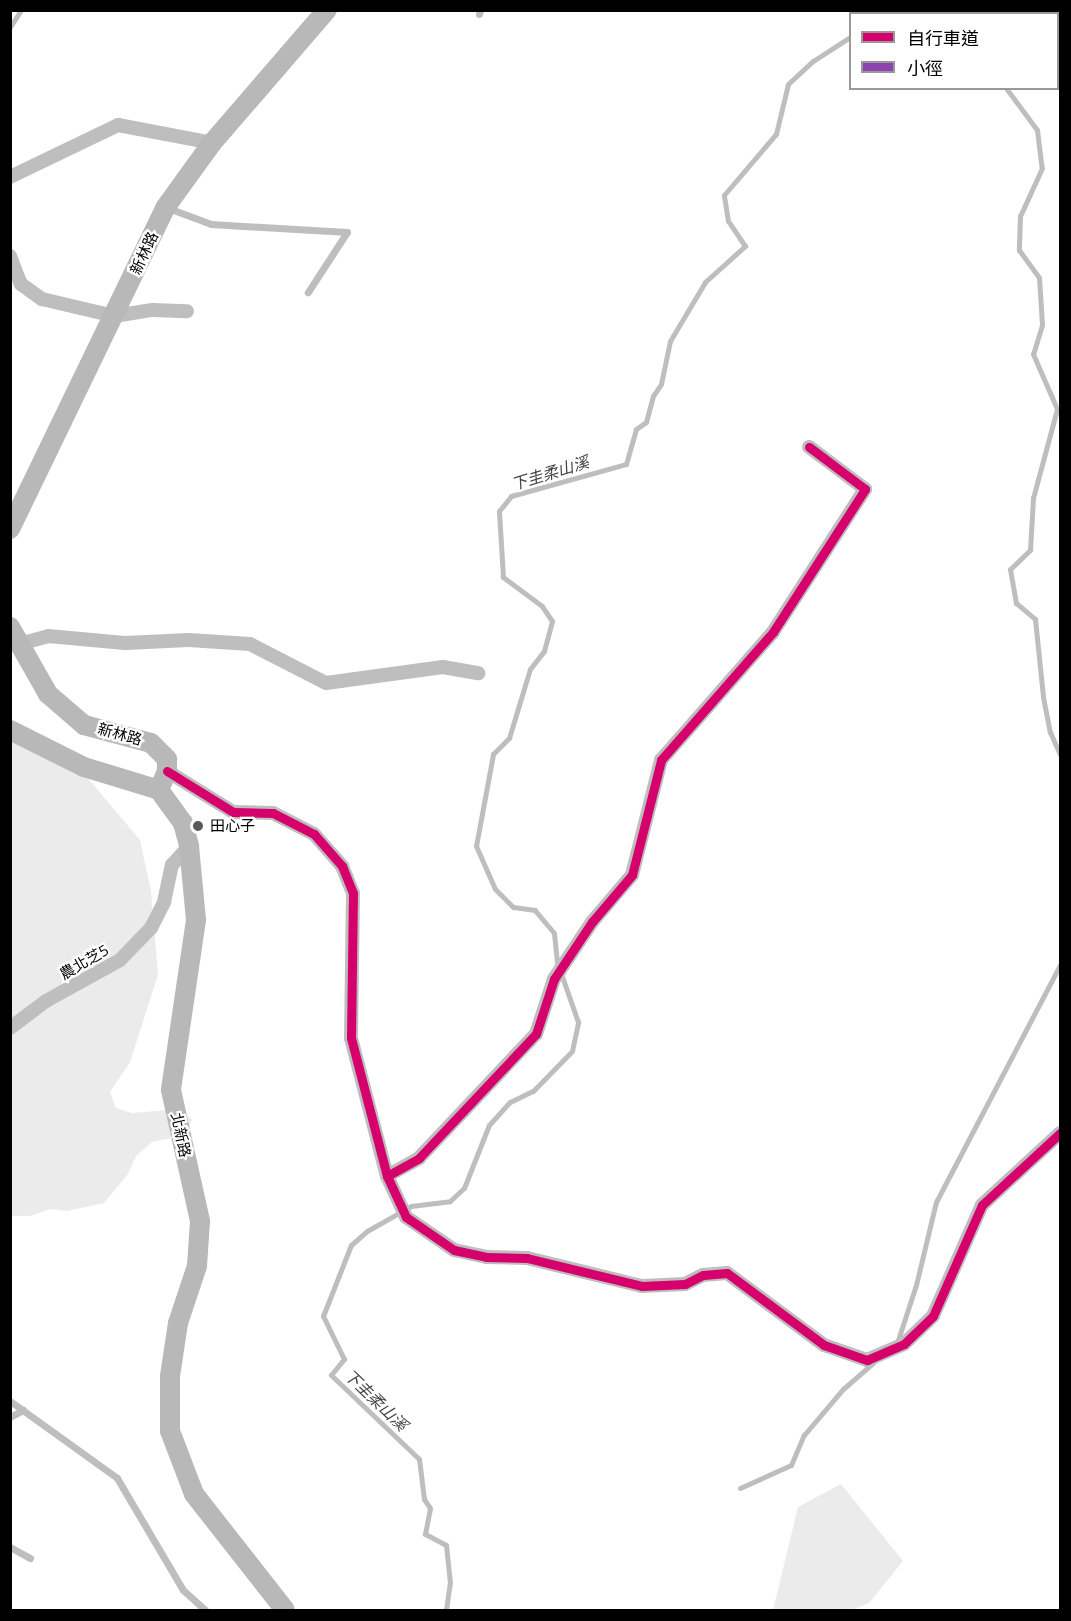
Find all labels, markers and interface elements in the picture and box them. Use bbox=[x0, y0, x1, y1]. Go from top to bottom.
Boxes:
legend bbox=[849, 12, 1059, 90]
text: 自行車道 bbox=[907, 26, 979, 50]
text: 小徑 bbox=[907, 56, 943, 80]
street label: 新林路 bbox=[126, 229, 162, 277]
water label: 下圭柔山溪 bbox=[509, 452, 591, 494]
street label: 新林路 bbox=[96, 719, 144, 749]
place label: 田心子 bbox=[210, 817, 255, 835]
marker: 田心子 bbox=[191, 819, 205, 833]
street label: 農北芝5 bbox=[56, 941, 112, 983]
street label: 北新路 bbox=[168, 1111, 194, 1159]
water label: 下圭柔山溪 bbox=[341, 1365, 411, 1435]

